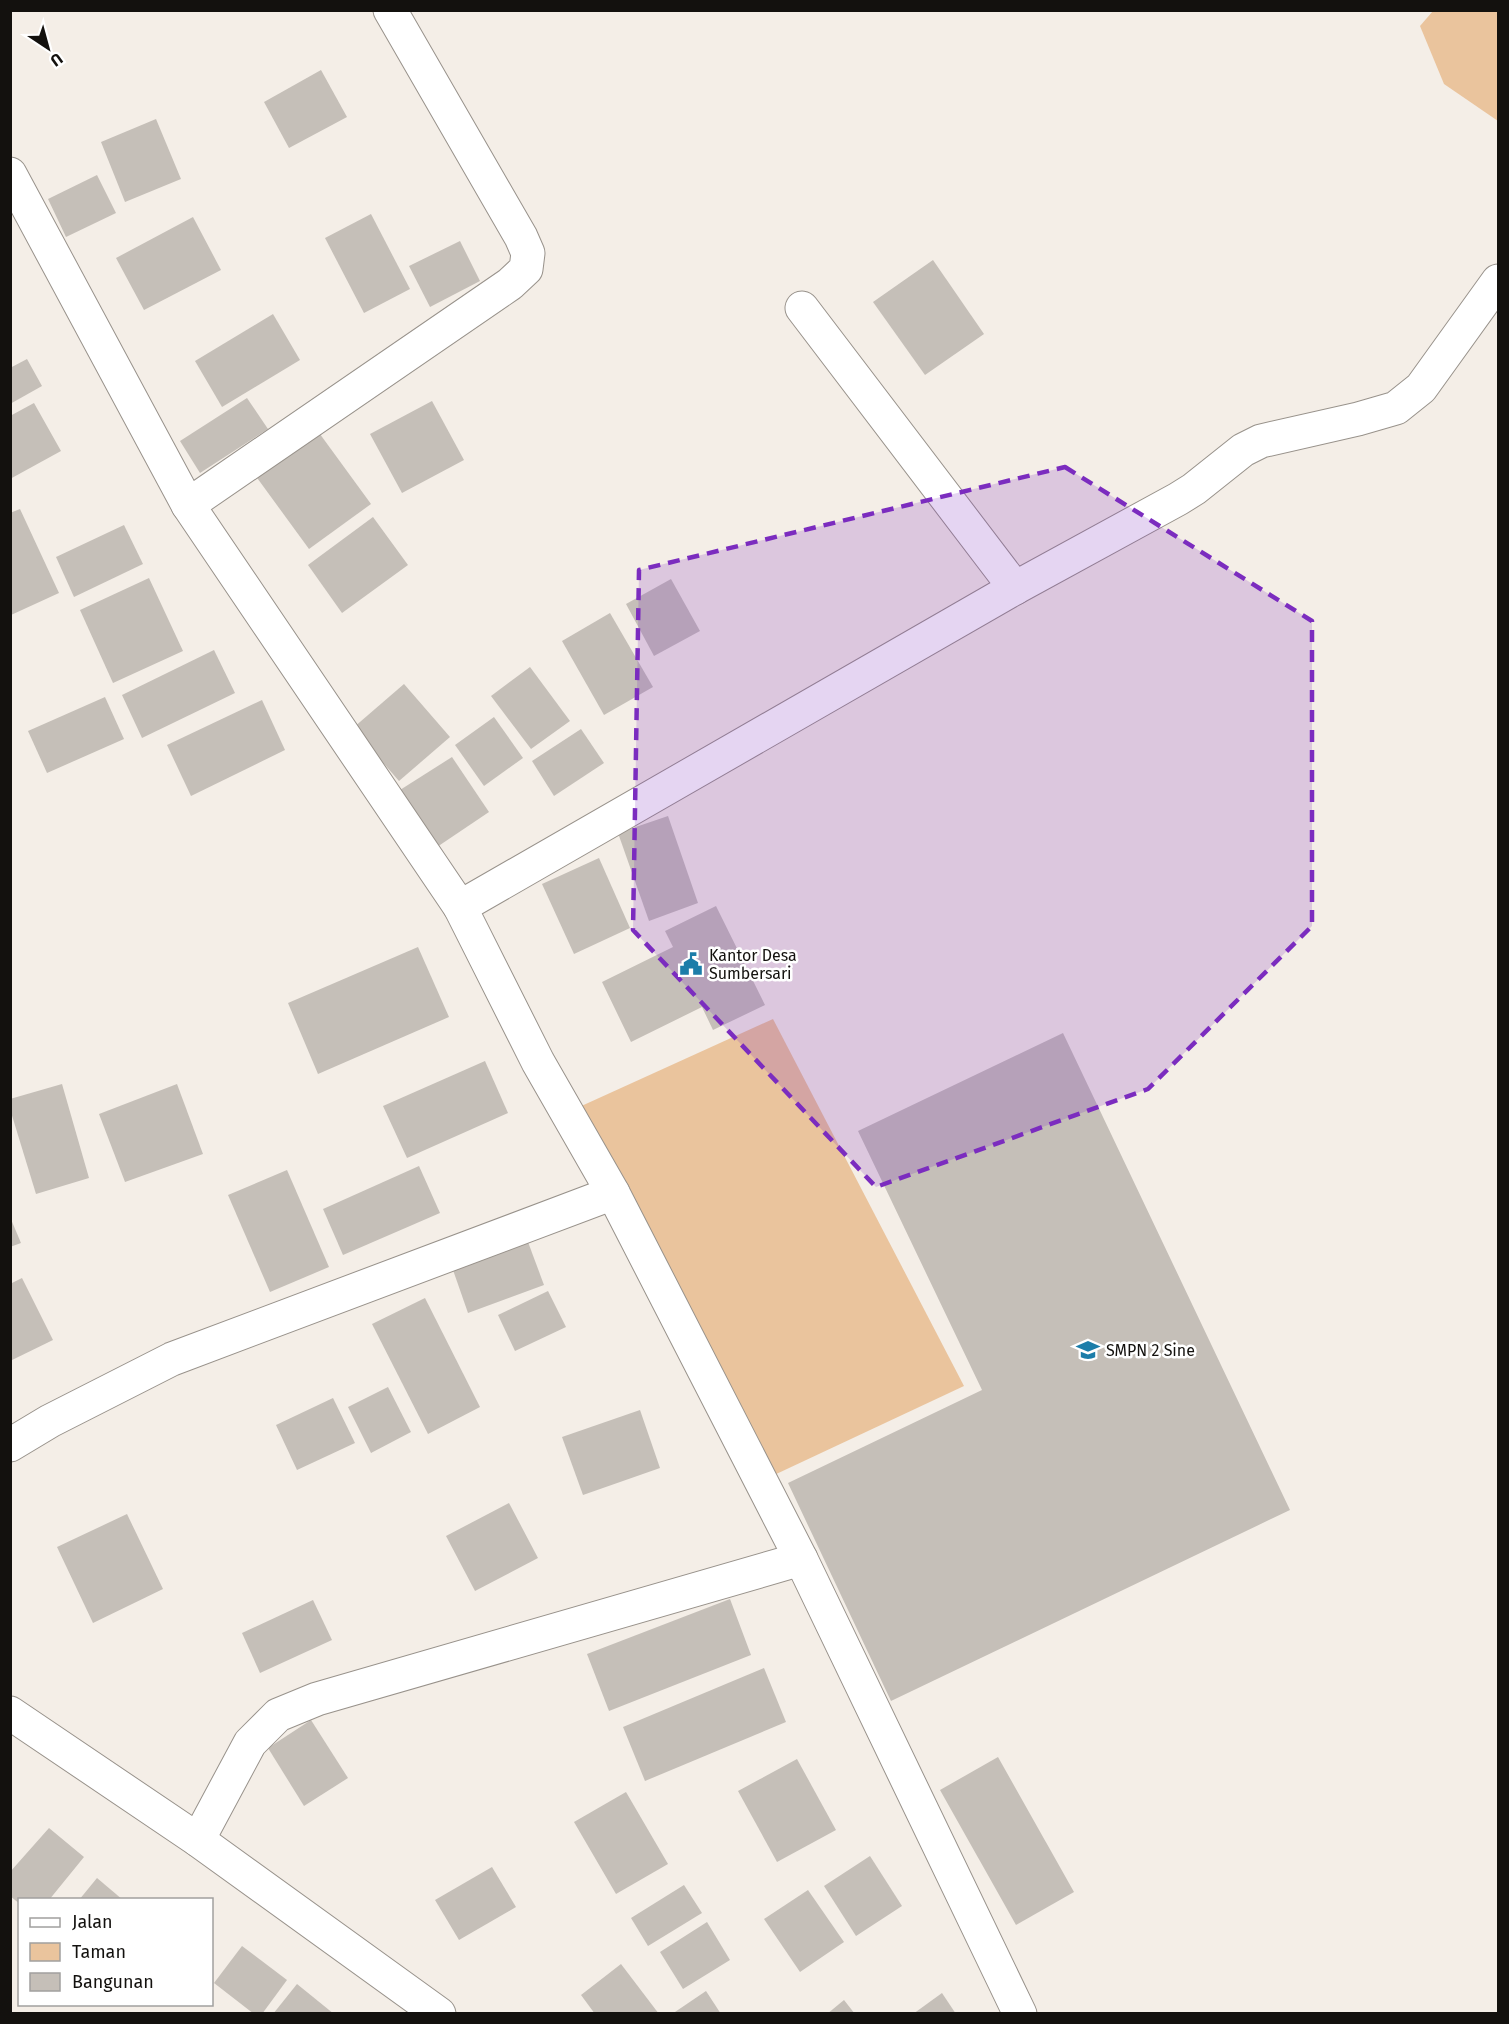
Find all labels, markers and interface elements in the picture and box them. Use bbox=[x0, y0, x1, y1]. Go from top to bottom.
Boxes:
north arrow bbox=[18, 18, 78, 78]
text: U bbox=[47, 49, 66, 70]
place label: Kantor Desa Sumbersari bbox=[709, 946, 797, 983]
public building icon: Kantor Desa Sumbersari bbox=[678, 951, 704, 977]
school or university icon: SMPN 2 Sine bbox=[1075, 1337, 1101, 1363]
place label: SMPN 2 Sine bbox=[1106, 1341, 1195, 1360]
legend bbox=[18, 1898, 213, 2006]
text: Jalan bbox=[72, 1911, 113, 1933]
text: Taman bbox=[72, 1941, 126, 1963]
text: Bangunan bbox=[72, 1971, 154, 1993]

